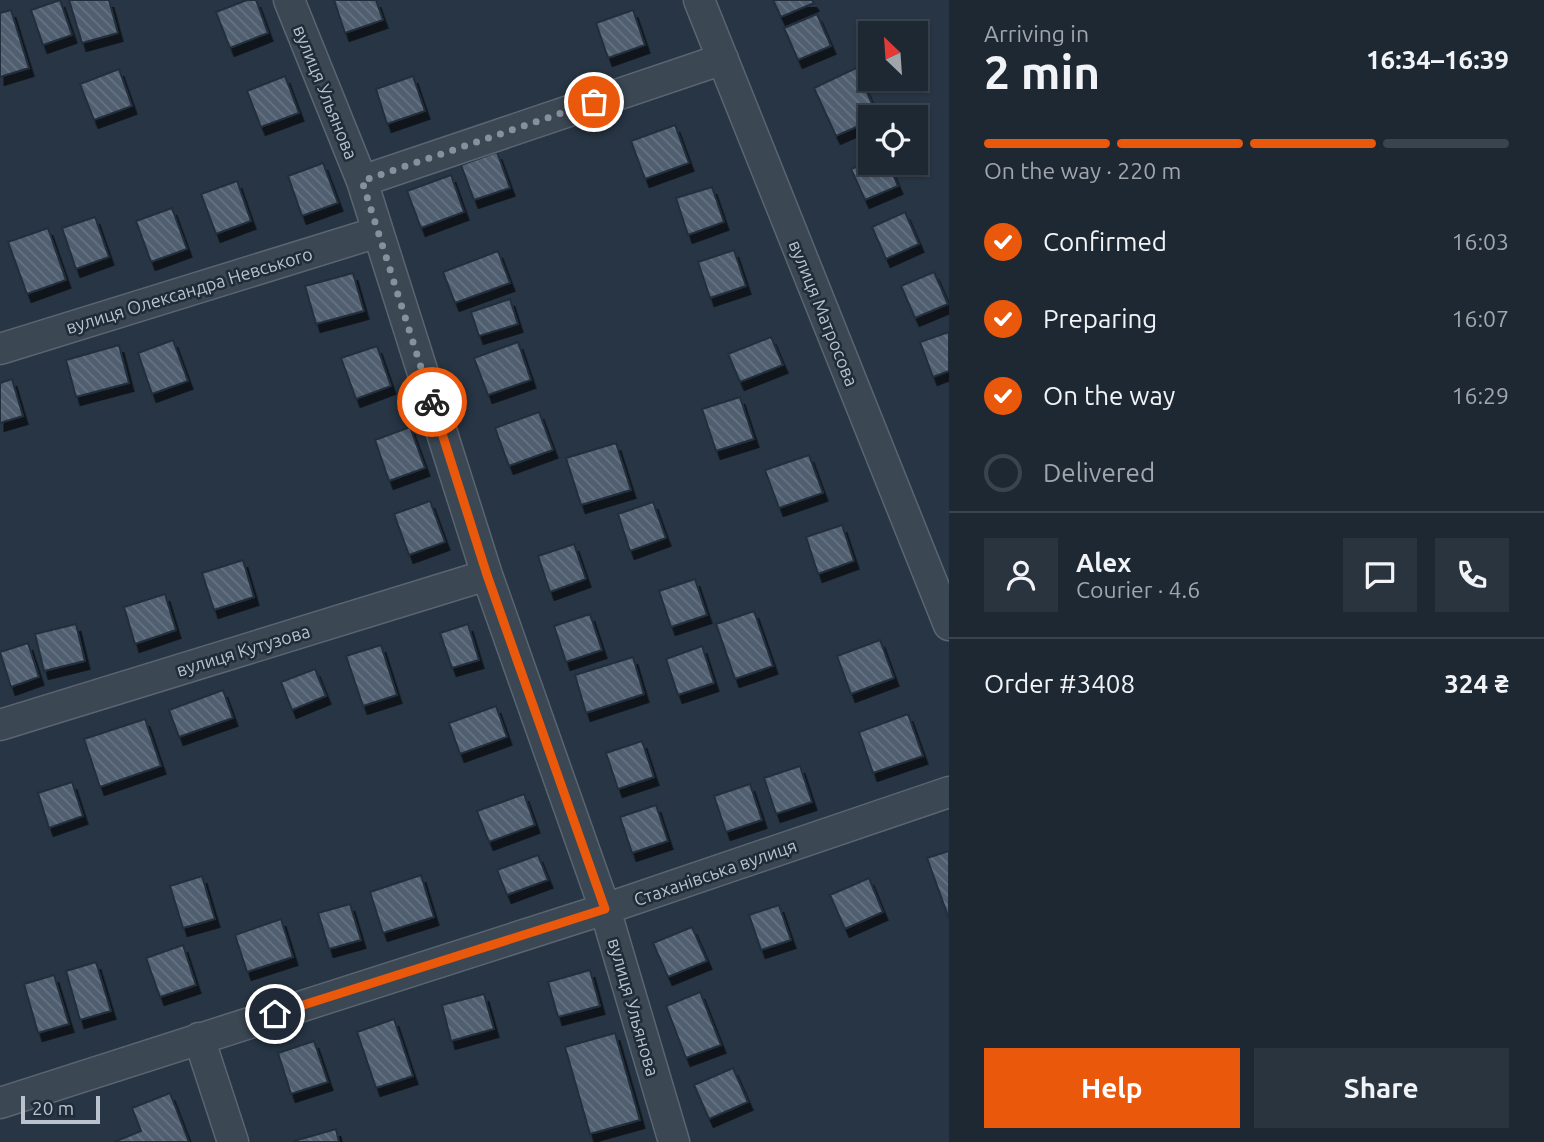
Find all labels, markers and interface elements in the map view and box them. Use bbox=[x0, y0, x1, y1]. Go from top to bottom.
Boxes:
north arrow bbox=[858, 21, 928, 91]
map controls bbox=[858, 21, 928, 175]
text: Arriving in bbox=[984, 21, 1089, 46]
street label: вулиця Ульянова bbox=[290, 22, 362, 162]
text: 16:34–16:39 bbox=[1366, 45, 1509, 74]
text: 2 min bbox=[984, 46, 1100, 98]
pin bbox=[564, 72, 624, 132]
icon: bag bbox=[575, 83, 613, 121]
button: locate bbox=[858, 105, 928, 175]
text: On the way · 220 m bbox=[984, 158, 1181, 183]
icon: check bbox=[984, 223, 1022, 261]
text: Confirmed bbox=[1043, 227, 1167, 256]
text: 16:03 bbox=[1451, 229, 1509, 254]
street label: вулиця Матросова bbox=[786, 237, 862, 389]
street label: вулиця Олександра Невського bbox=[63, 243, 315, 337]
icon: check bbox=[984, 300, 1022, 338]
text: Preparing bbox=[1043, 304, 1157, 333]
text: 16:07 bbox=[1451, 306, 1509, 331]
courier bbox=[397, 367, 467, 437]
icon: check bbox=[984, 377, 1022, 415]
text: On the way bbox=[1043, 381, 1175, 410]
icon: bike bbox=[413, 383, 451, 421]
text: 16:29 bbox=[1451, 383, 1509, 408]
text: Delivered bbox=[1043, 458, 1155, 487]
button: person bbox=[984, 538, 1058, 612]
button: chat bbox=[1343, 538, 1417, 612]
button: phone bbox=[1435, 538, 1509, 612]
text: Alex bbox=[1076, 548, 1131, 577]
text: Courier · 4.6 bbox=[1076, 577, 1200, 602]
street label: вулиця Кутузова bbox=[174, 620, 312, 680]
text: Order #3408 bbox=[984, 669, 1135, 698]
text: 324 ₴ bbox=[1444, 669, 1509, 698]
street label: Стаханівська вулиця bbox=[631, 835, 799, 909]
street label: вулиця Ульянова bbox=[605, 936, 663, 1078]
pin bbox=[245, 984, 305, 1044]
icon: home bbox=[256, 995, 294, 1033]
button: Help bbox=[984, 1048, 1240, 1128]
button: Share bbox=[1254, 1048, 1509, 1128]
scale bar bbox=[21, 1093, 100, 1125]
text: 20 m bbox=[32, 1097, 74, 1119]

